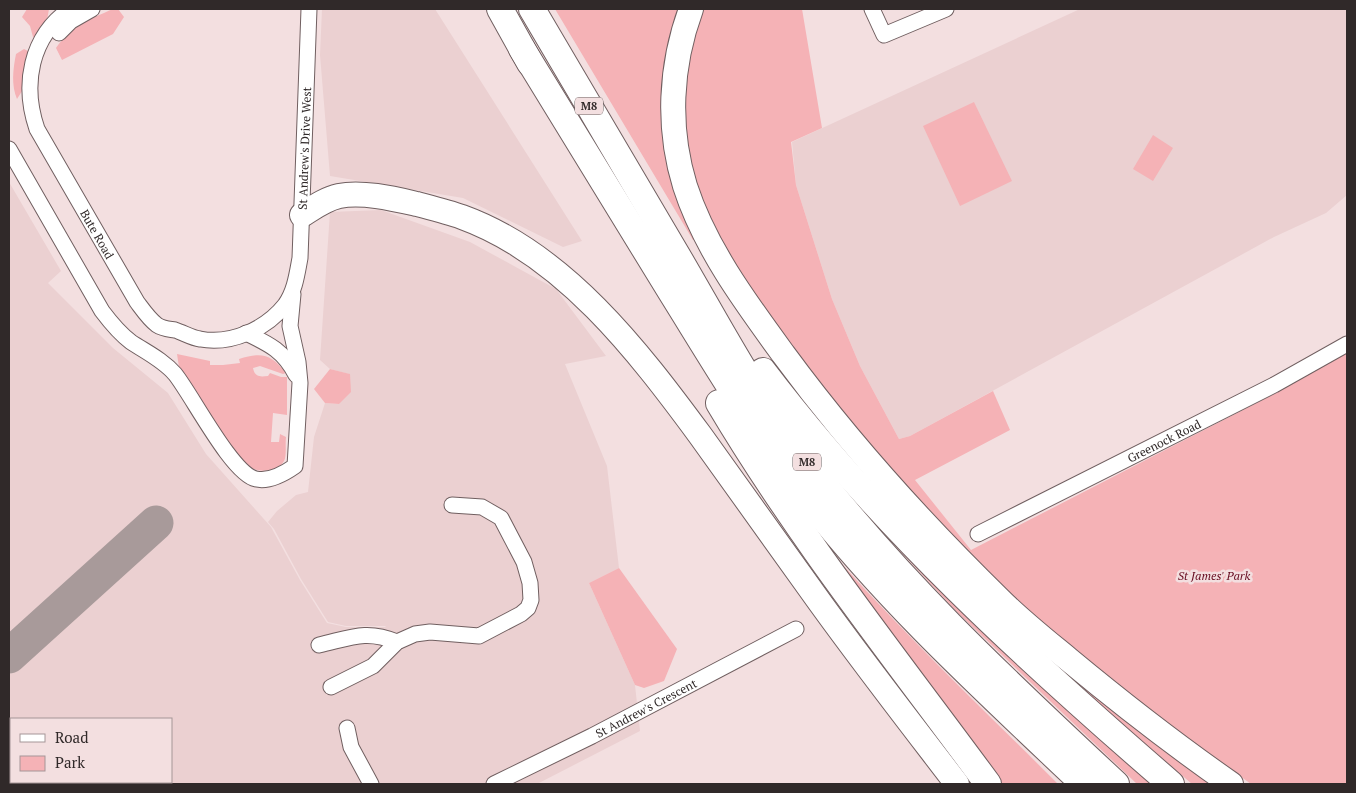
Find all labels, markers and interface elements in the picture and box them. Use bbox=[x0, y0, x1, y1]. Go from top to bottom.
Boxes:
street label: St Andrew's Drive West bbox=[294, 86, 314, 210]
road number: M8 bbox=[575, 98, 603, 114]
street label: Bute Road bbox=[77, 207, 118, 261]
street label: Greenock Road bbox=[1125, 416, 1203, 465]
road number: M8 bbox=[793, 454, 821, 471]
park label: St James' Park bbox=[1178, 568, 1250, 583]
street label: St Andrew's Crescent bbox=[593, 675, 700, 740]
legend bbox=[10, 718, 172, 783]
text: Road bbox=[55, 727, 88, 747]
text: Park bbox=[55, 752, 85, 772]

